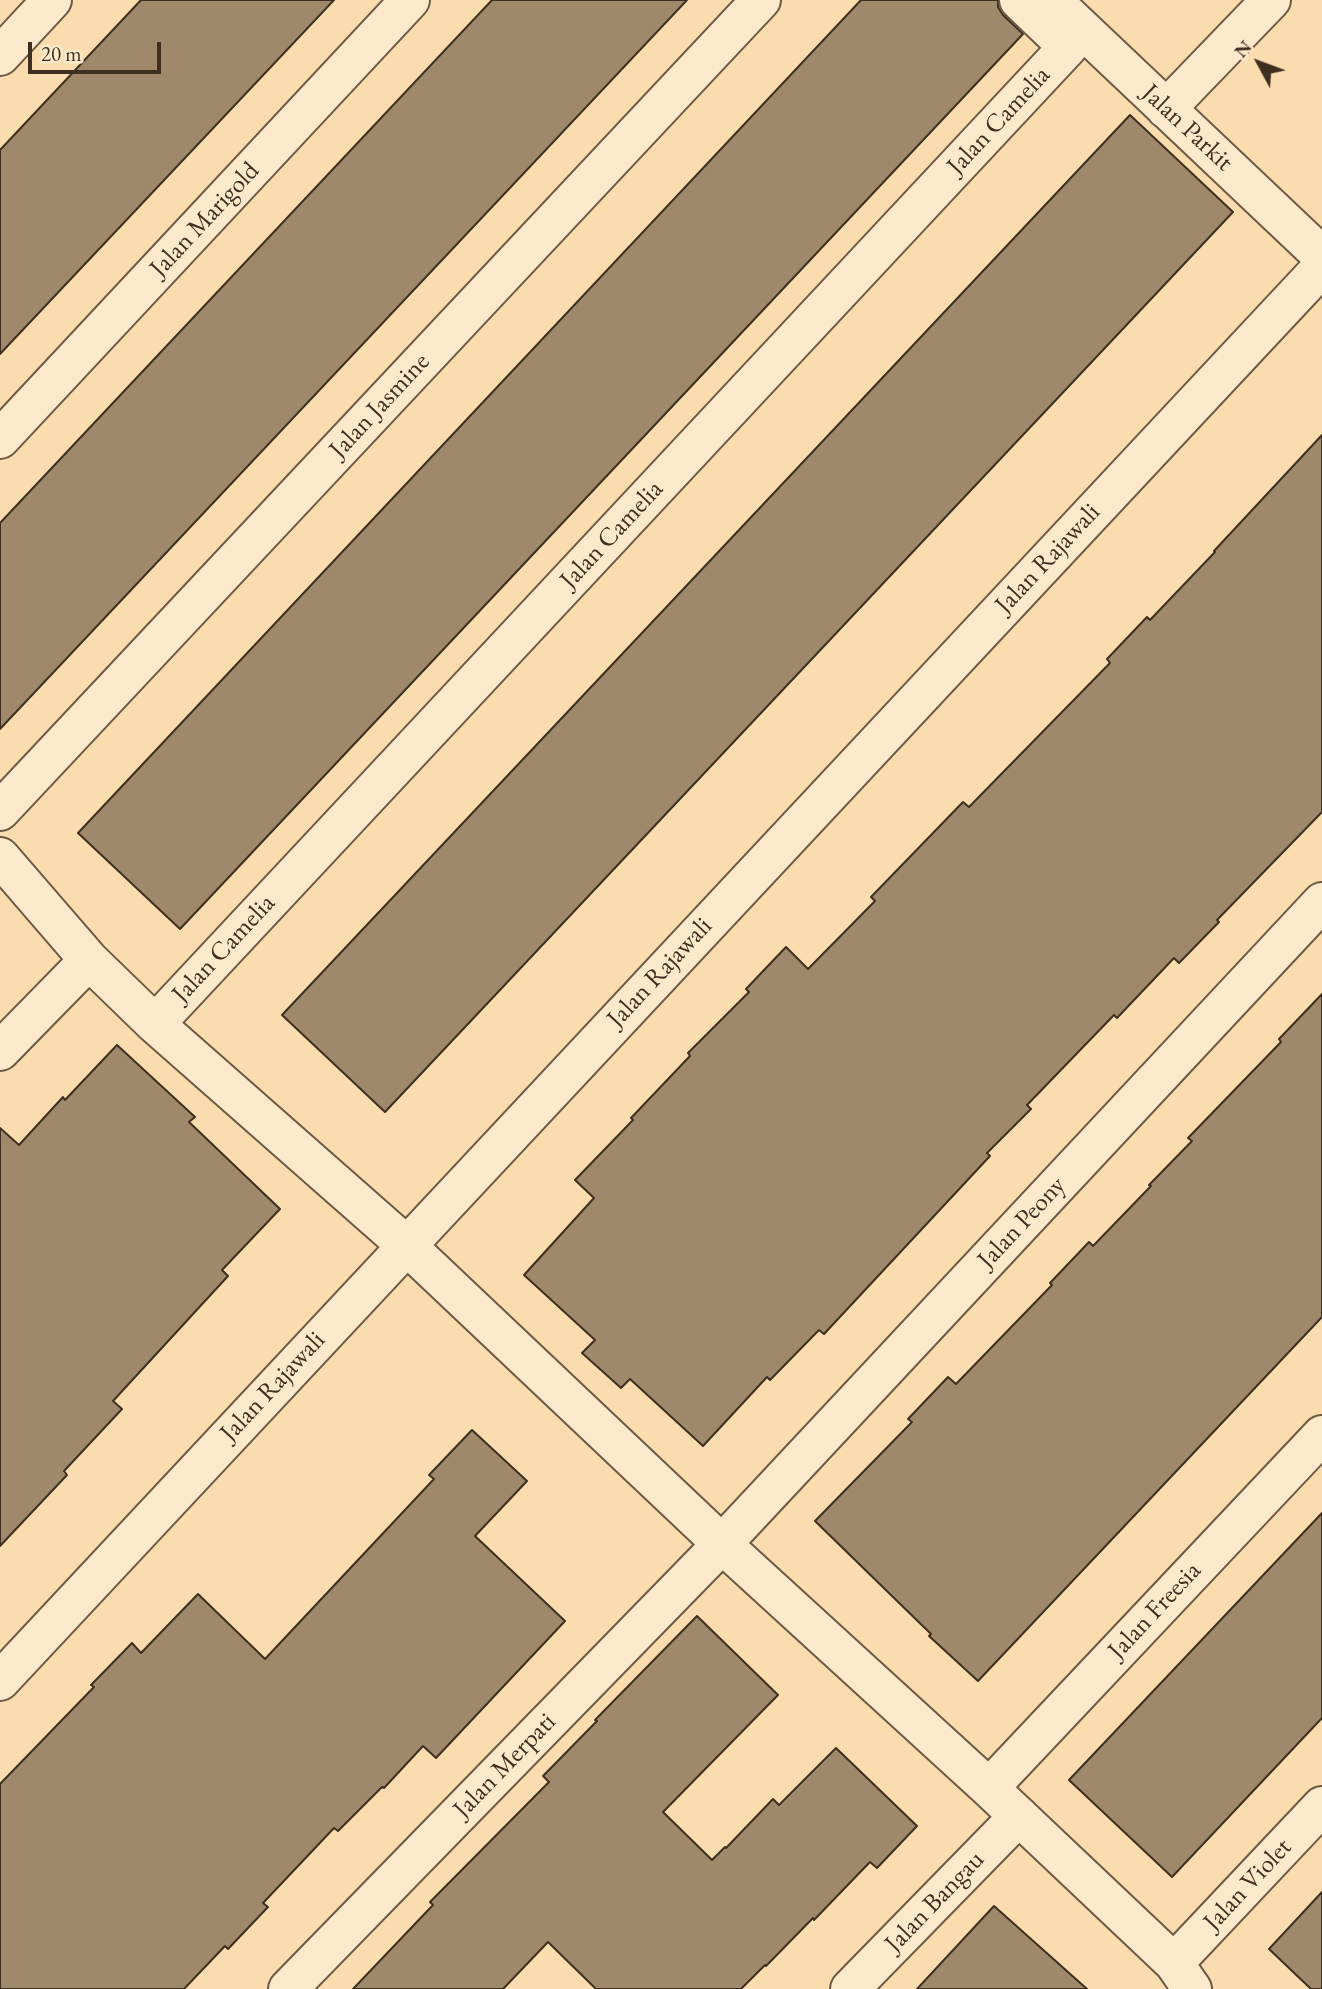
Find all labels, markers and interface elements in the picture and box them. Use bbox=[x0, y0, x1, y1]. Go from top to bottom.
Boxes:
scale bar bbox=[32, 28, 164, 72]
north arrow bbox=[1224, 28, 1294, 98]
text: N bbox=[1228, 35, 1257, 63]
text: 20 m bbox=[41, 40, 82, 67]
street label: Jalan Camelia bbox=[941, 60, 1057, 182]
street label: Jalan Parkit bbox=[1135, 78, 1239, 178]
street label: Jalan Marigold bbox=[144, 156, 266, 284]
street label: Jalan Jasmine bbox=[323, 347, 437, 465]
street label: Jalan Camelia bbox=[554, 474, 670, 596]
street label: Jalan Rajawali bbox=[989, 497, 1107, 621]
street label: Jalan Camelia bbox=[166, 888, 282, 1010]
street label: Jalan Rajawali bbox=[601, 911, 719, 1035]
street label: Jalan Peony bbox=[972, 1170, 1072, 1276]
street label: Jalan Rajawali bbox=[214, 1325, 332, 1449]
street label: Jalan Freesia bbox=[1102, 1556, 1208, 1666]
street label: Jalan Merpati bbox=[447, 1707, 563, 1825]
street label: Jalan Violet bbox=[1197, 1832, 1299, 1938]
street label: Jalan Bangau bbox=[879, 1845, 991, 1959]

